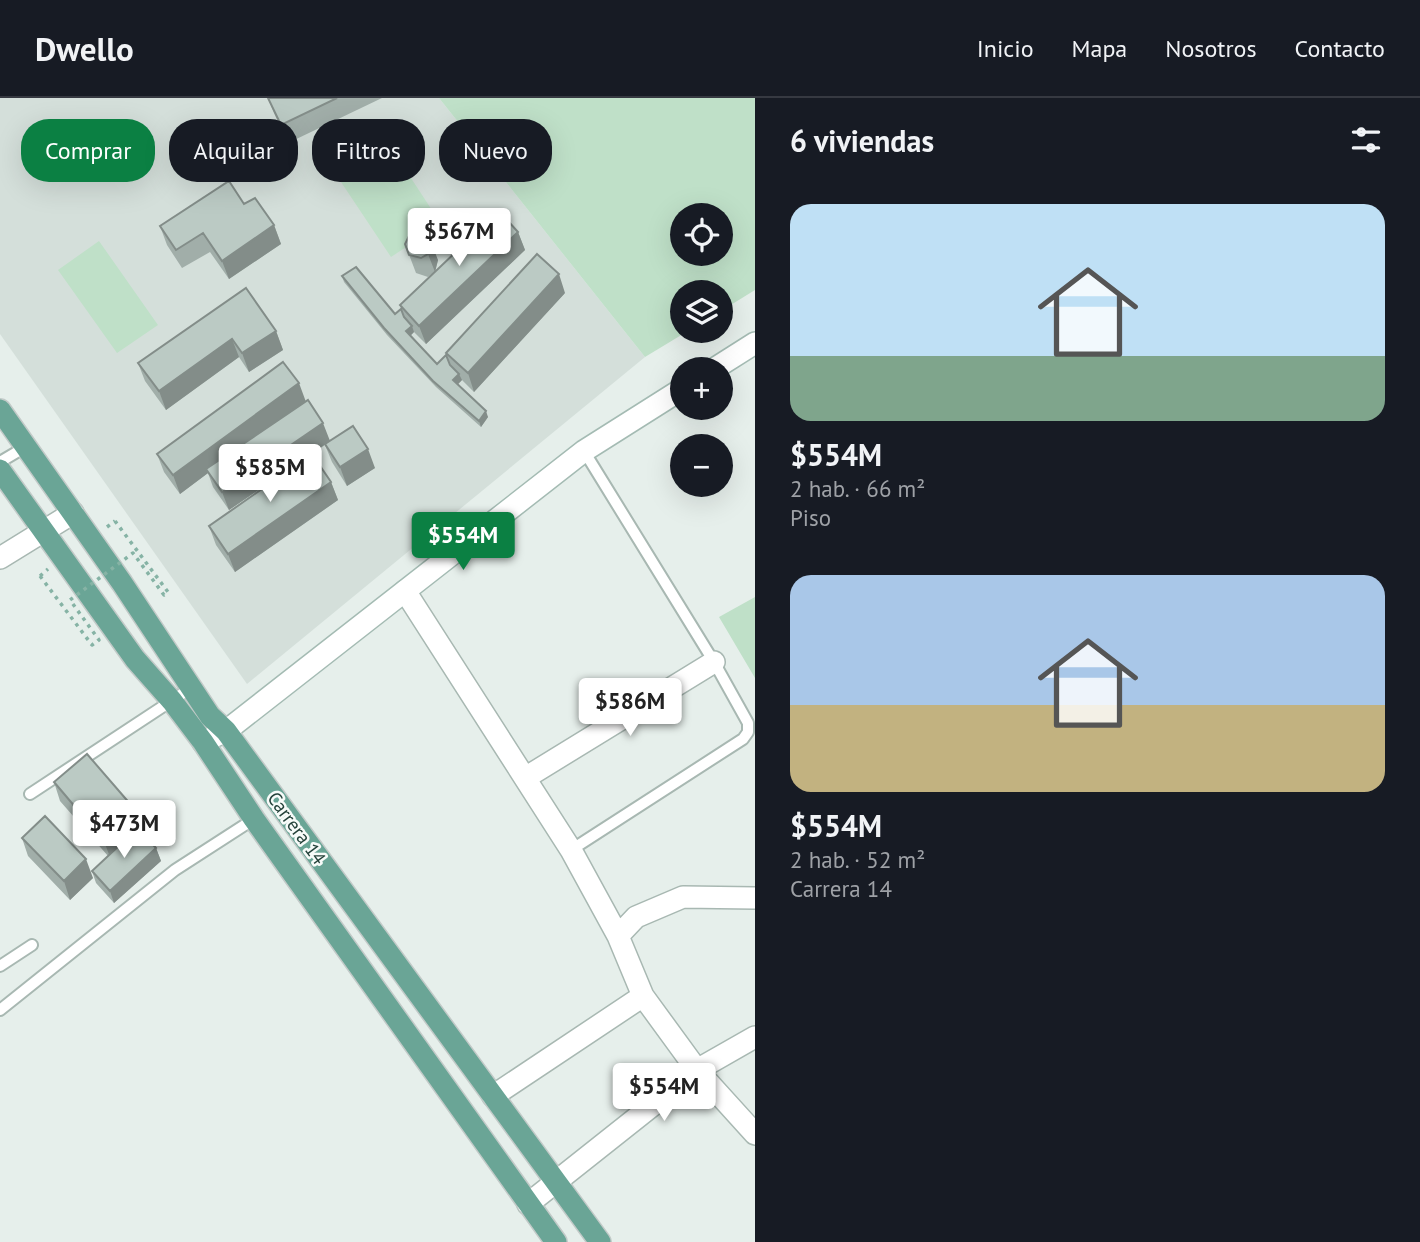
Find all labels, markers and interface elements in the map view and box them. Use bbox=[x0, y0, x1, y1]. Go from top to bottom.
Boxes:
text: Dwello bbox=[35, 27, 134, 70]
text: Inicio bbox=[977, 33, 1034, 64]
text: Mapa bbox=[1072, 33, 1127, 64]
text: Nosotros bbox=[1165, 33, 1257, 64]
text: Contacto bbox=[1295, 33, 1385, 64]
chip: Comprar bbox=[21, 119, 155, 182]
chip: Alquilar bbox=[169, 119, 298, 182]
chip: Filtros bbox=[312, 119, 425, 182]
chip: Nuevo bbox=[439, 119, 552, 182]
text: 6 viviendas bbox=[790, 121, 934, 160]
icon: filters bbox=[1347, 121, 1385, 159]
map controls bbox=[670, 203, 733, 497]
button: locate bbox=[670, 203, 733, 266]
pin: $567M bbox=[410, 208, 508, 268]
text: $567M bbox=[424, 216, 494, 245]
icon: home bbox=[1025, 249, 1151, 375]
button: layers bbox=[670, 280, 733, 343]
button: + bbox=[670, 357, 733, 420]
button: − bbox=[670, 434, 733, 497]
text: $554M bbox=[790, 435, 882, 474]
pin: $585M bbox=[221, 444, 319, 504]
text: $585M bbox=[235, 452, 305, 481]
text: 2 hab. · 66 m² bbox=[790, 474, 925, 503]
text: Piso bbox=[790, 503, 831, 532]
pin: $554M bbox=[414, 512, 512, 572]
text: $554M bbox=[428, 520, 498, 549]
icon: home bbox=[1025, 620, 1151, 746]
pin: $586M bbox=[581, 678, 679, 738]
text: $586M bbox=[595, 686, 665, 715]
street label: Carrera 14 bbox=[263, 787, 331, 869]
pin: $473M bbox=[75, 800, 173, 860]
text: $554M bbox=[790, 806, 882, 845]
text: $473M bbox=[89, 808, 159, 837]
text: 2 hab. · 52 m² bbox=[790, 845, 925, 874]
text: Carrera 14 bbox=[790, 874, 892, 903]
pin: $554M bbox=[615, 1063, 713, 1123]
text: $554M bbox=[629, 1071, 699, 1100]

